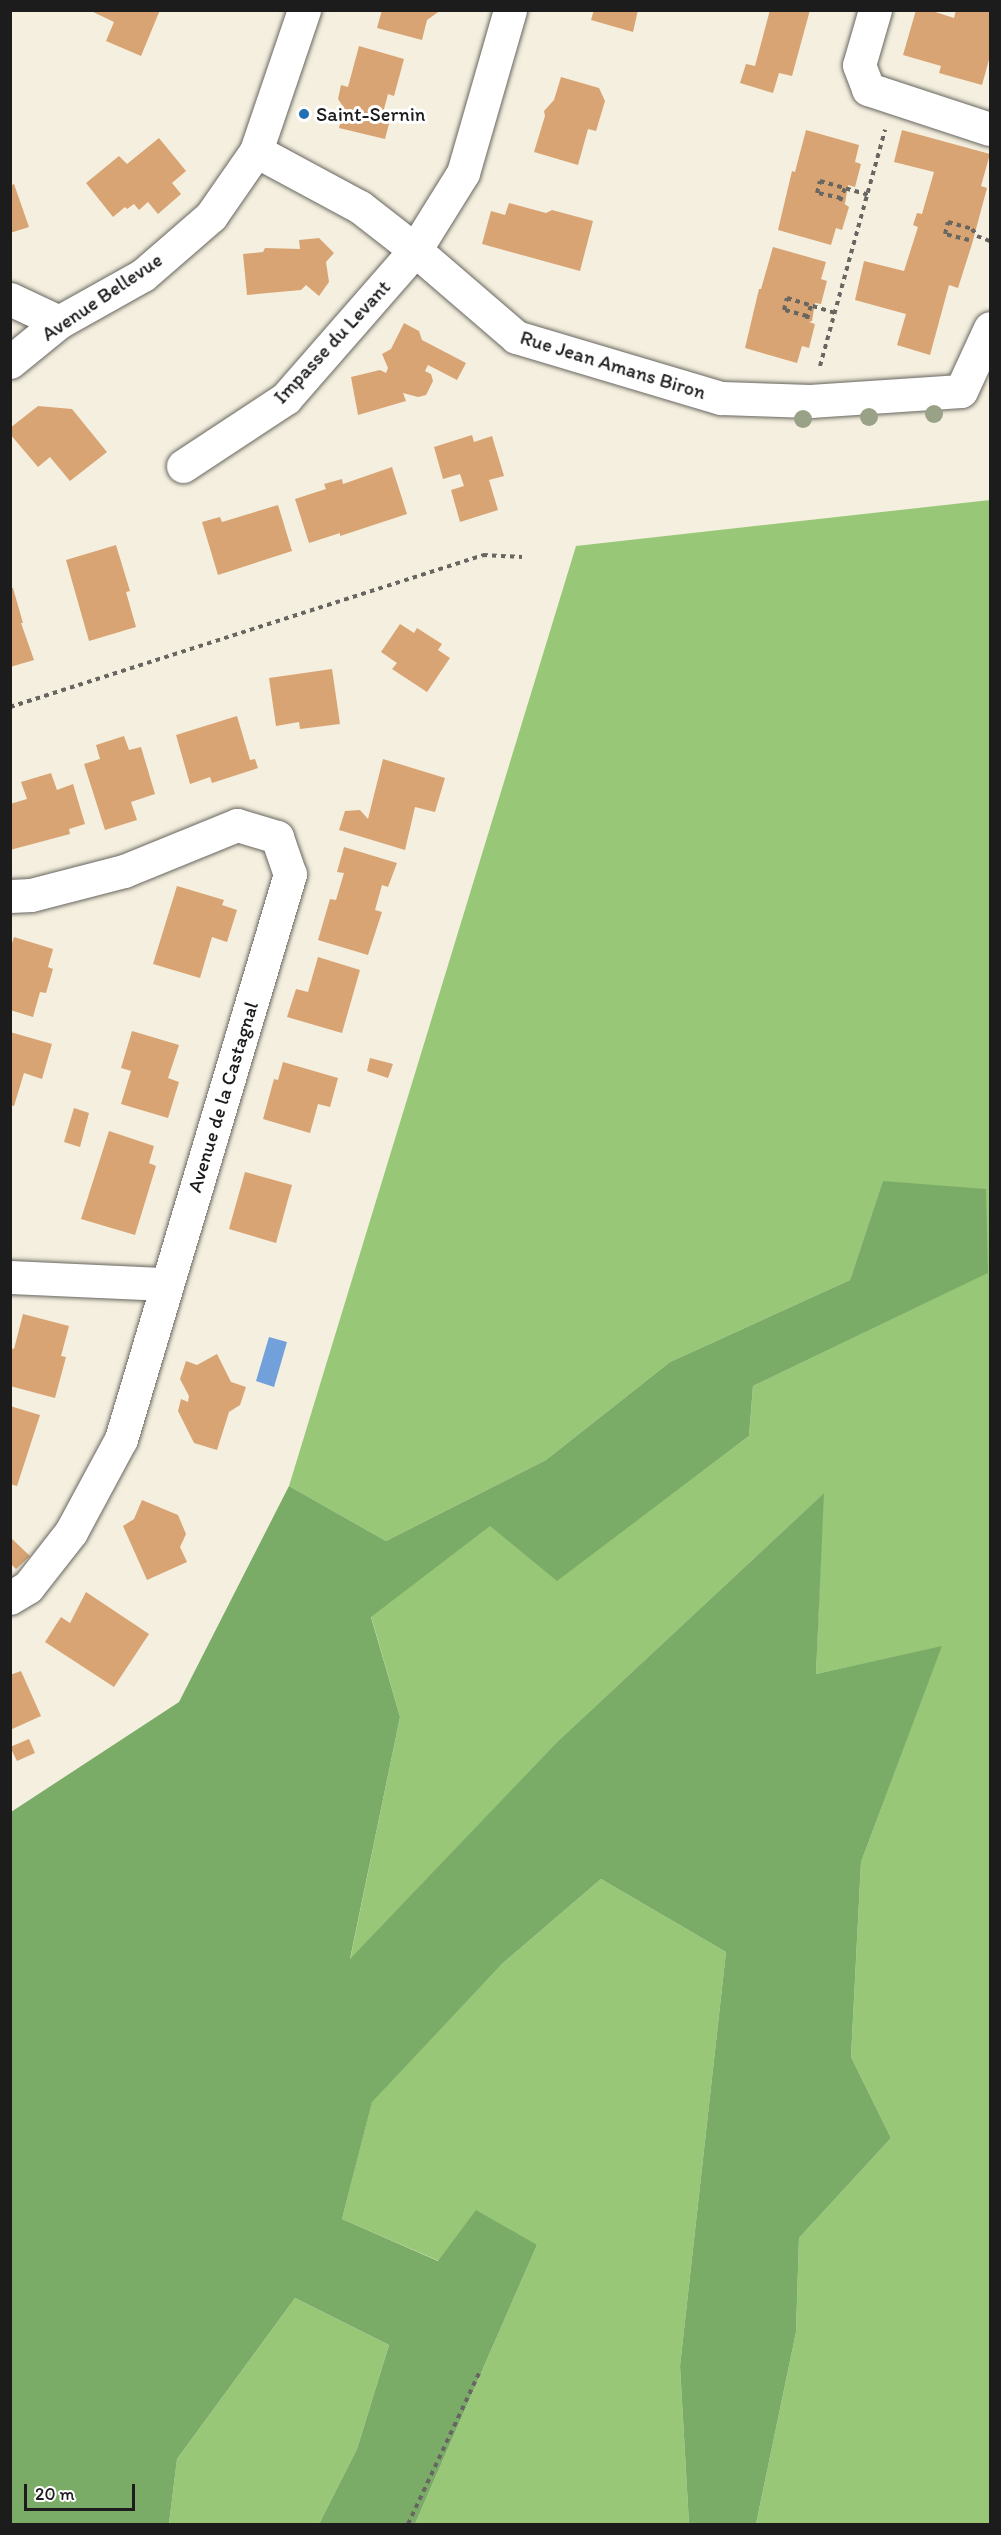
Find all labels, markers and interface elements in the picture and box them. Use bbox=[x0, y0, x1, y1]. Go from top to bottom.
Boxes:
place label: Saint-Sernin bbox=[316, 102, 425, 126]
marker: Saint-Sernin bbox=[297, 107, 311, 121]
street label: Avenue Bellevue bbox=[37, 248, 167, 346]
street label: Impasse du Levant bbox=[269, 275, 395, 409]
street label: Rue Jean Amans Biron bbox=[517, 325, 709, 405]
street label: Avenue de la Castagnal bbox=[182, 998, 264, 1196]
scale bar bbox=[27, 2472, 138, 2510]
text: 20 m bbox=[35, 2483, 75, 2505]

